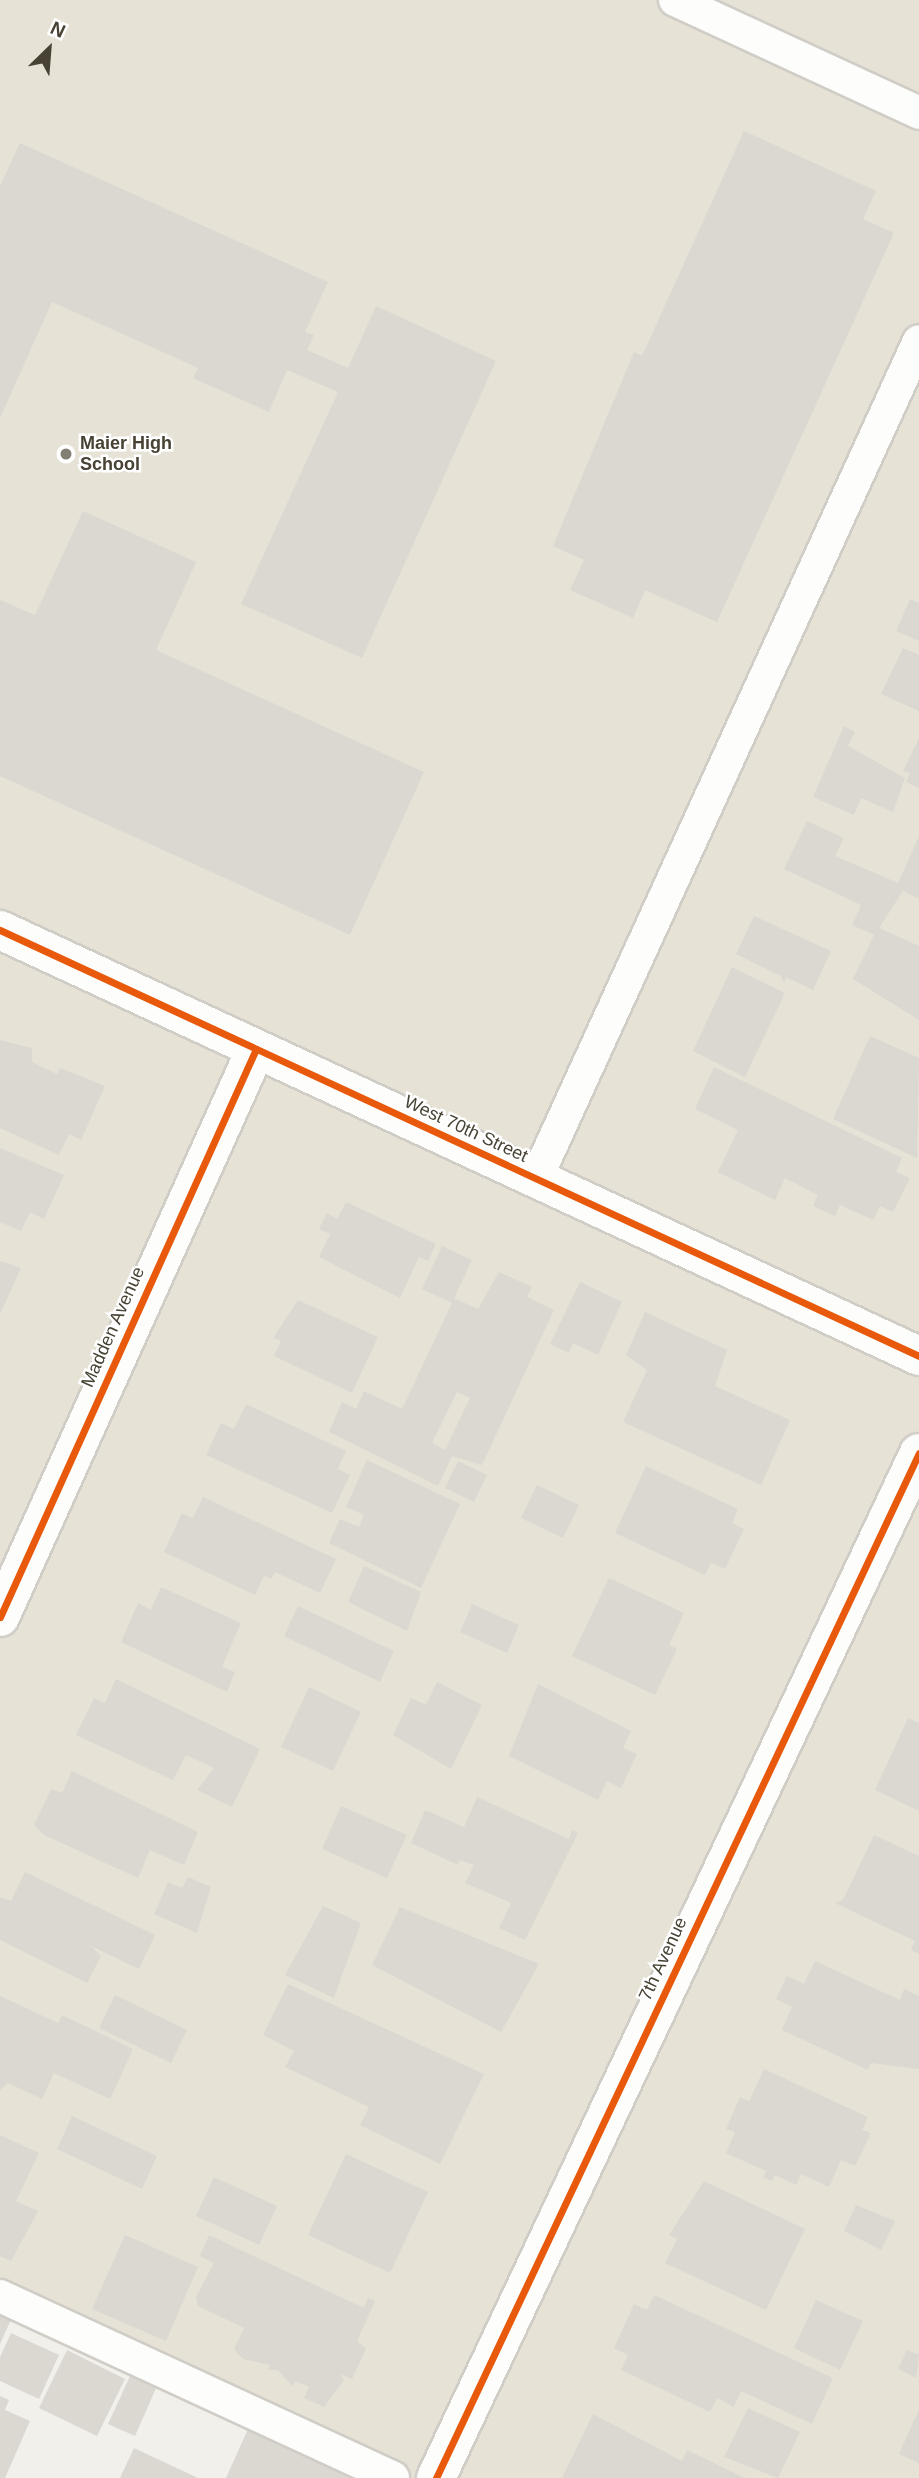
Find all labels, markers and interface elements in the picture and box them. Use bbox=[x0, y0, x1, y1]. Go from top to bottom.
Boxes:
north arrow bbox=[14, 14, 84, 84]
text: N bbox=[47, 17, 69, 42]
place label: Maier High School bbox=[80, 433, 172, 476]
marker: Maier High School bbox=[58, 446, 74, 462]
street label: West 70th Street bbox=[401, 1091, 531, 1167]
street label: Madden Avenue bbox=[77, 1263, 149, 1391]
street label: 7th Avenue bbox=[634, 1913, 692, 2005]

